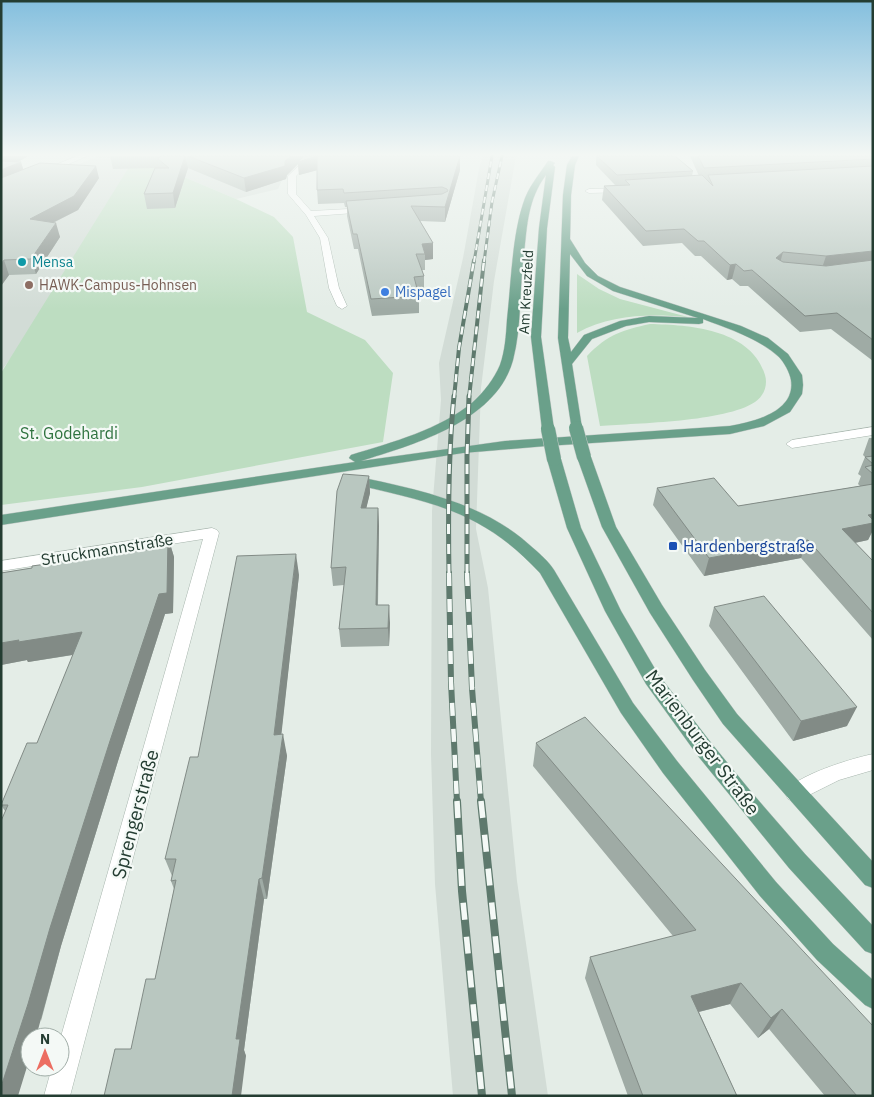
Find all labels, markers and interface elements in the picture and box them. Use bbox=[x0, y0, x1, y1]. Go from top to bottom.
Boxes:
street label: Am Kreuzfeld bbox=[515, 249, 537, 335]
place label: Mensa bbox=[32, 253, 74, 271]
marker: Mensa bbox=[16, 256, 28, 268]
place label: HAWK-Campus-Hohnsen bbox=[39, 276, 197, 294]
marker: HAWK-Campus-Hohnsen bbox=[23, 279, 35, 291]
place label: Mispagel bbox=[395, 283, 451, 301]
marker: Mispagel bbox=[379, 286, 391, 298]
park label: St. Godehardi bbox=[20, 423, 118, 443]
street label: Struckmannstraße bbox=[39, 529, 175, 569]
place label: Hardenbergstraße bbox=[683, 536, 815, 556]
marker: Hardenbergstraße bbox=[667, 540, 679, 552]
street label: Marienburger Straße bbox=[640, 664, 766, 820]
street label: Sprengerstraße bbox=[106, 747, 164, 881]
north arrow bbox=[20, 1027, 70, 1077]
text: N bbox=[40, 1030, 50, 1048]

